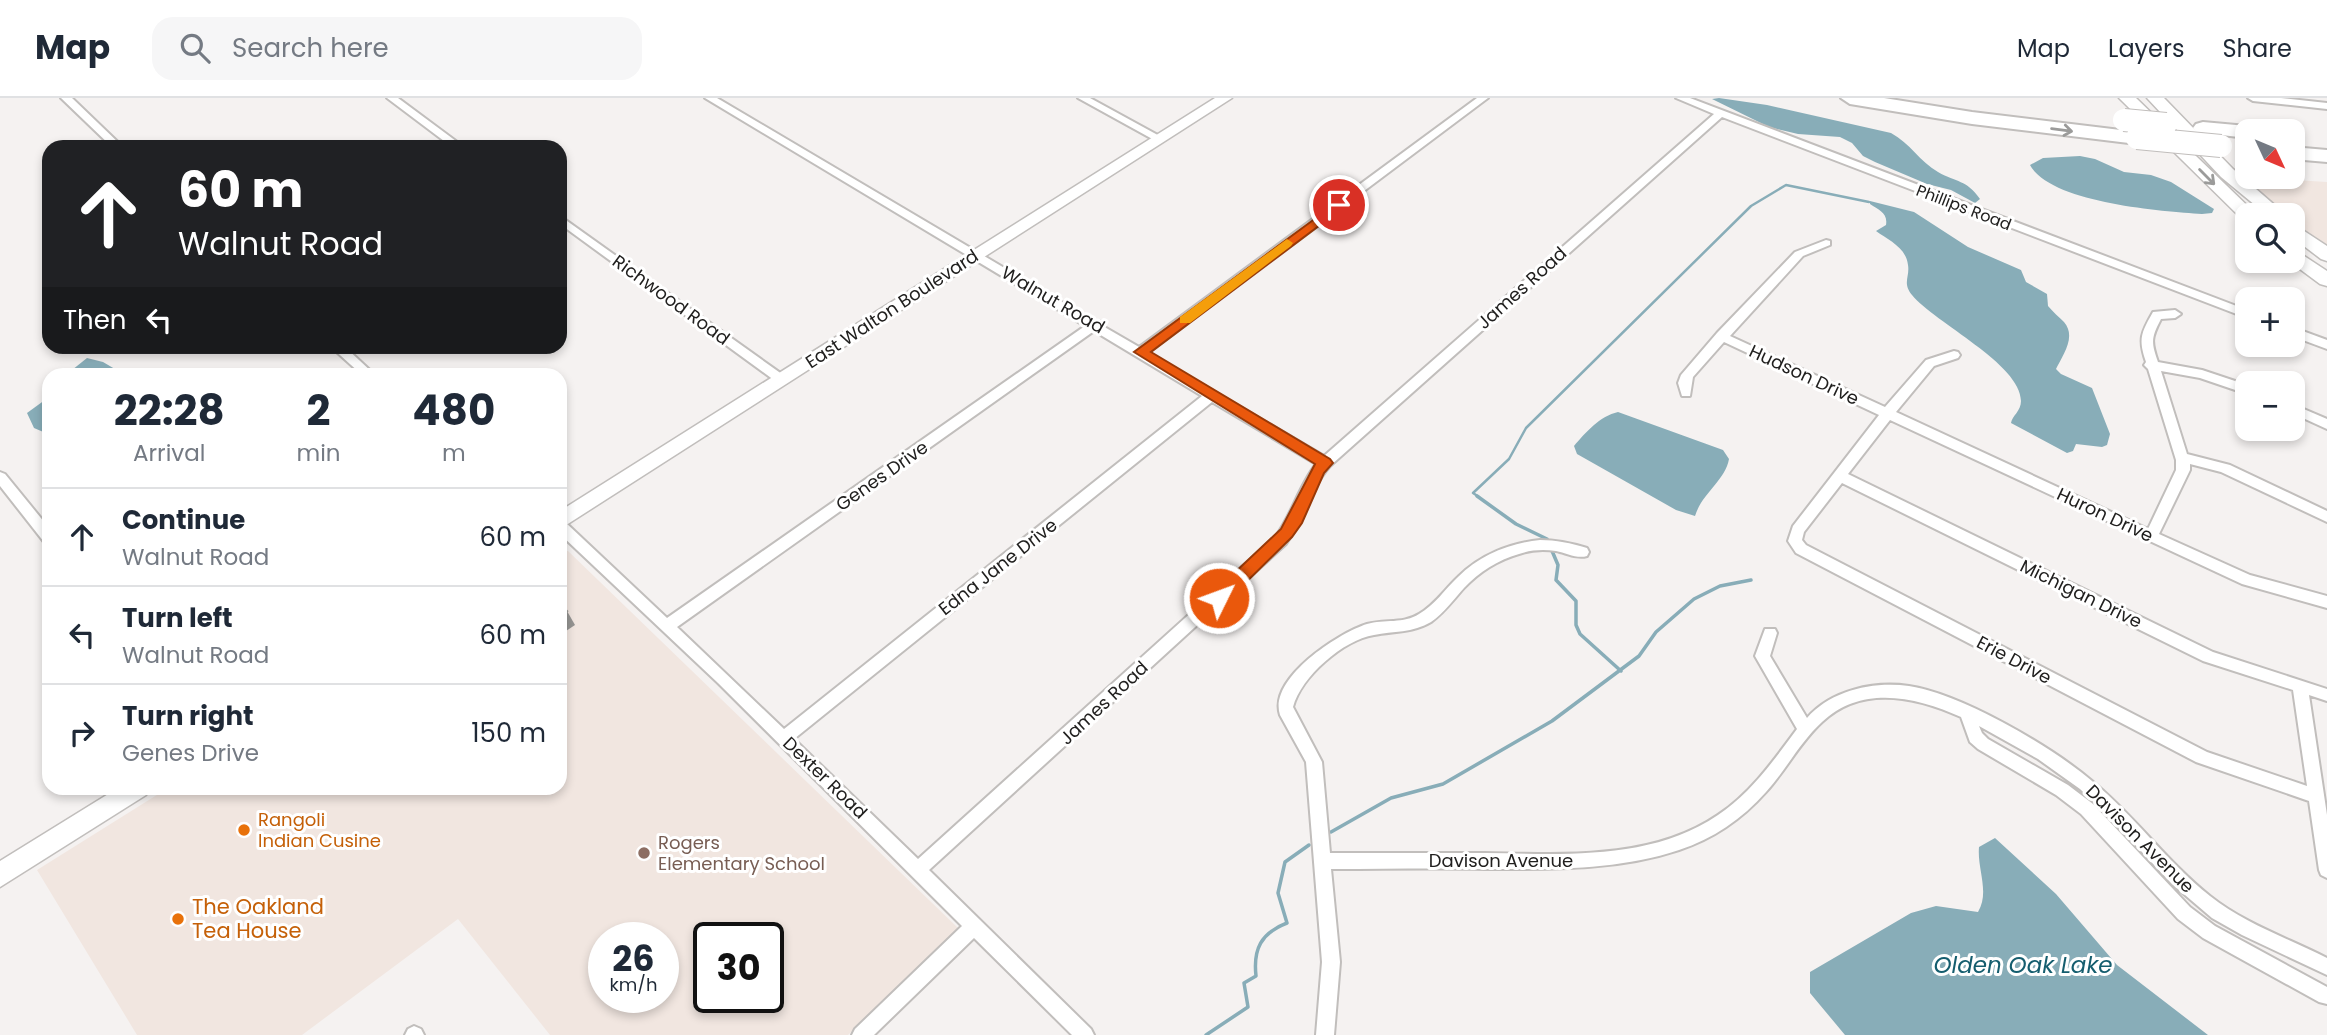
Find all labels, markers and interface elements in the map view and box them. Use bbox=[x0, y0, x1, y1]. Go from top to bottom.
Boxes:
search box bbox=[152, 17, 642, 80]
text: Map bbox=[35, 24, 110, 71]
icon: search bbox=[176, 29, 214, 67]
text: Search here bbox=[232, 30, 389, 66]
text: Map bbox=[2017, 32, 2070, 65]
text: Layers bbox=[2108, 32, 2184, 65]
text: Share bbox=[2222, 32, 2292, 65]
north arrow bbox=[2235, 119, 2305, 189]
map controls bbox=[2235, 119, 2305, 441]
one-way arrow bbox=[2051, 123, 2073, 136]
text: 60 m bbox=[178, 156, 303, 224]
icon: ahead bbox=[63, 168, 154, 259]
one-way arrow bbox=[2198, 169, 2215, 186]
pin bbox=[1309, 175, 1369, 235]
street label: Phillips Road bbox=[1913, 179, 2015, 236]
icon: arrive bbox=[1320, 186, 1358, 224]
button: search bbox=[2235, 203, 2305, 273]
text: Walnut Road bbox=[178, 221, 383, 266]
street label: James Road bbox=[1472, 241, 1572, 335]
street label: East Walton Boulevard bbox=[800, 243, 983, 374]
street label: Richwood Road bbox=[608, 249, 735, 351]
street label: Walnut Road bbox=[997, 260, 1109, 339]
button: + bbox=[2235, 287, 2305, 357]
icon: left bbox=[140, 301, 178, 339]
text: Then bbox=[63, 302, 126, 338]
street label: Hudson Drive bbox=[1745, 338, 1863, 411]
button: − bbox=[2235, 371, 2305, 441]
text: 22:28 bbox=[114, 381, 225, 440]
text: 2 bbox=[307, 381, 331, 440]
text: 480 bbox=[412, 381, 495, 440]
street label: Genes Drive bbox=[831, 435, 933, 517]
text: Arrival bbox=[133, 437, 205, 469]
text: min bbox=[296, 437, 341, 469]
text: m bbox=[442, 437, 466, 469]
street label: Huron Drive bbox=[2053, 481, 2157, 548]
text: Continue bbox=[122, 502, 245, 538]
street label: Edna Jane Drive bbox=[933, 512, 1062, 621]
icon: ahead bbox=[63, 518, 101, 556]
text: 60 m bbox=[479, 519, 546, 555]
text: Walnut Road bbox=[122, 541, 269, 573]
street label: Michigan Drive bbox=[2016, 553, 2146, 634]
position arrow bbox=[1182, 561, 1256, 635]
text: Turn left bbox=[122, 600, 233, 636]
icon: left bbox=[63, 616, 101, 654]
text: 60 m bbox=[479, 617, 546, 653]
street label: Erie Drive bbox=[1972, 629, 2056, 690]
text: Walnut Road bbox=[122, 639, 269, 671]
street label: James Road bbox=[1054, 655, 1153, 750]
text: Turn right bbox=[122, 698, 254, 734]
icon: right bbox=[63, 714, 101, 752]
text: 150 m bbox=[471, 715, 546, 751]
street label: Dexter Road bbox=[778, 731, 873, 824]
text: Genes Drive bbox=[122, 737, 259, 769]
street label: Davison Avenue bbox=[2081, 779, 2200, 898]
place label: Rangoli Indian Cusine bbox=[258, 807, 381, 853]
marker: Rangoli Indian Cusine bbox=[236, 822, 252, 838]
place label: Rogers Elementary School bbox=[658, 830, 825, 876]
marker: Rogers Elementary School bbox=[636, 845, 652, 861]
street label: Davison Avenue bbox=[1429, 848, 1573, 873]
place label: The Oakland Tea House bbox=[192, 892, 324, 945]
marker: The Oakland Tea House bbox=[170, 911, 186, 927]
speed limit sign: 30 bbox=[693, 922, 784, 1013]
text: 26 bbox=[612, 934, 655, 983]
water label: Olden Oak Lake bbox=[1933, 949, 2113, 981]
text: km/h bbox=[610, 972, 657, 997]

